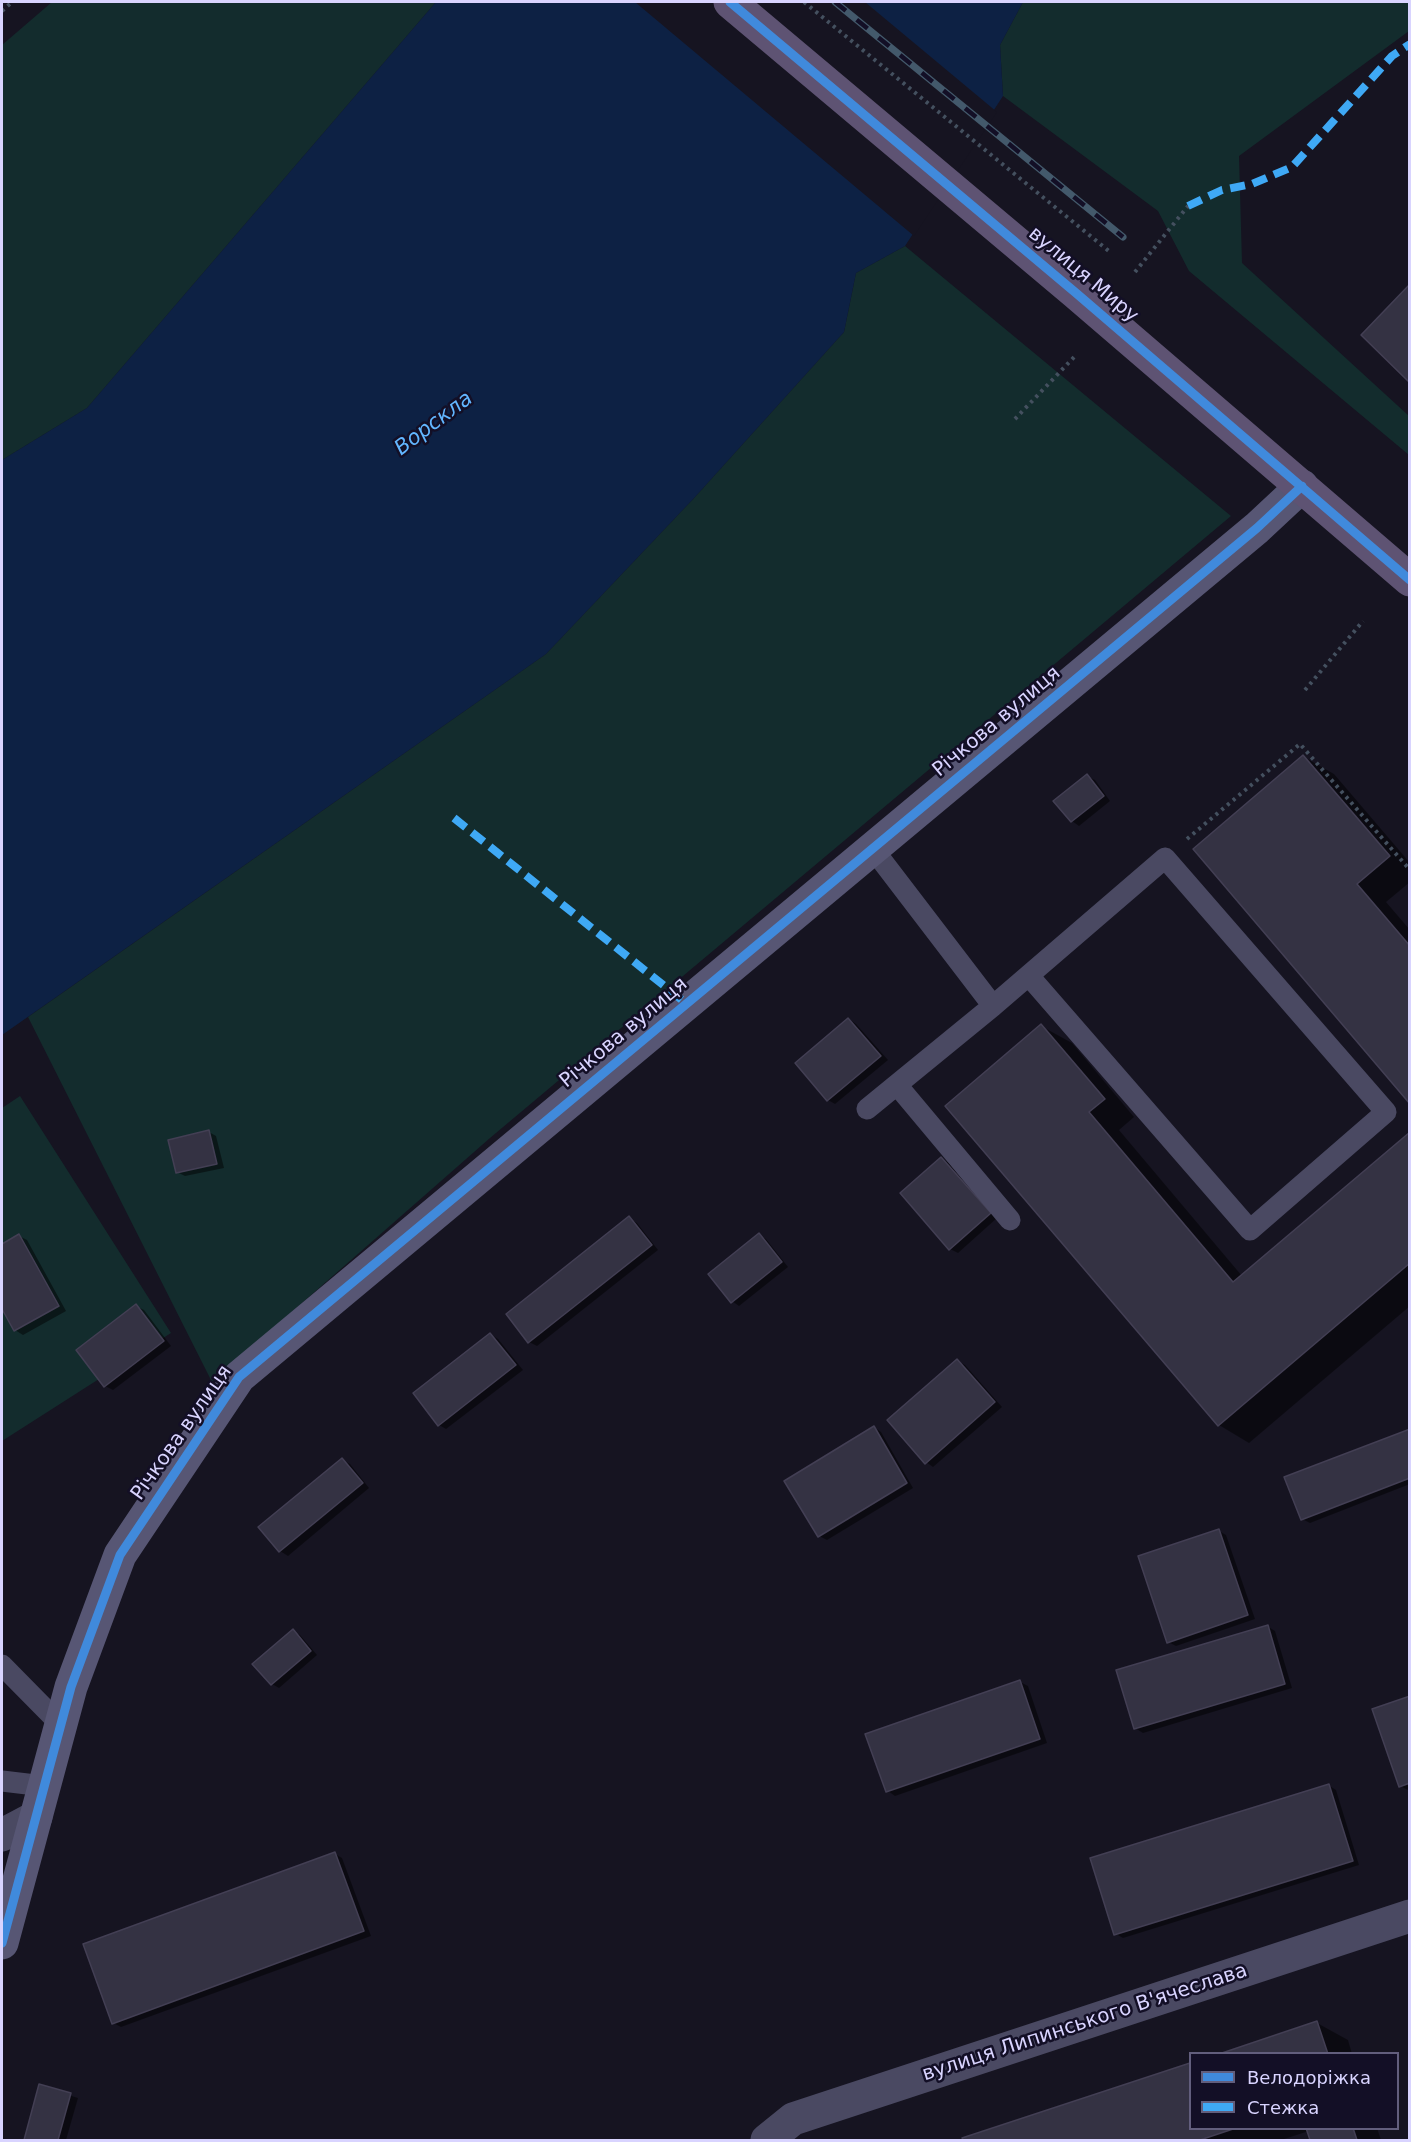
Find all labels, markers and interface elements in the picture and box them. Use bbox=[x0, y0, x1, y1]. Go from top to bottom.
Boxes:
street label: вулиця Миру bbox=[1023, 222, 1143, 328]
water label: Ворскла bbox=[390, 387, 478, 461]
street label: Річкова вулиця bbox=[928, 662, 1066, 782]
street label: Річкова вулиця bbox=[555, 973, 693, 1093]
street label: Річкова вулиця bbox=[127, 1361, 237, 1505]
street label: вулиця Липинського В'ячеслава bbox=[919, 1959, 1251, 2087]
legend bbox=[1189, 2052, 1399, 2130]
text: Велодоріжка bbox=[1247, 2067, 1371, 2088]
text: Стежка bbox=[1247, 2097, 1319, 2118]

